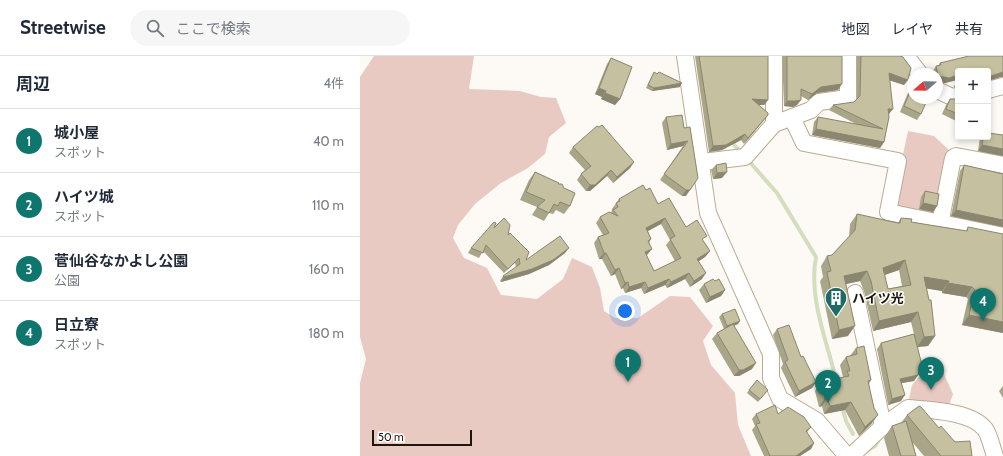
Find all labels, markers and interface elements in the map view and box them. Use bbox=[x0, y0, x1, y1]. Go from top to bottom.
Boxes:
search box bbox=[130, 10, 410, 46]
text: Streetwise bbox=[20, 16, 106, 39]
icon: search bbox=[144, 17, 166, 39]
text: ここで検索 bbox=[176, 20, 251, 38]
text: 地図 bbox=[841, 20, 869, 38]
text: レイヤ bbox=[891, 20, 933, 38]
text: 共有 bbox=[955, 20, 983, 38]
north arrow bbox=[907, 68, 943, 104]
map controls bbox=[955, 68, 991, 140]
button: + bbox=[955, 68, 991, 104]
text: 周辺 bbox=[16, 74, 50, 94]
text: 4件 bbox=[323, 75, 344, 91]
button: − bbox=[955, 104, 991, 140]
text: 城小屋 bbox=[54, 124, 99, 142]
text: 1 bbox=[27, 133, 31, 149]
text: 40 m bbox=[313, 133, 344, 149]
text: スポット bbox=[54, 144, 106, 160]
text: ハイツ城 bbox=[54, 188, 114, 206]
text: 2 bbox=[26, 197, 32, 213]
text: 110 m bbox=[312, 197, 344, 213]
text: スポット bbox=[54, 208, 106, 224]
text: 菅仙谷なかよし公園 bbox=[54, 252, 188, 270]
text: 3 bbox=[25, 261, 33, 277]
text: 160 m bbox=[309, 261, 344, 277]
text: 公園 bbox=[54, 272, 80, 288]
building icon: ハイツ光 bbox=[823, 285, 849, 318]
pin: 4 bbox=[970, 288, 996, 321]
place label: ハイツ光 bbox=[852, 290, 904, 306]
your location bbox=[615, 301, 635, 321]
text: 日立寮 bbox=[54, 316, 99, 334]
text: 4 bbox=[25, 325, 33, 341]
text: 180 m bbox=[308, 325, 344, 341]
text: スポット bbox=[54, 336, 106, 352]
pin: 1 bbox=[615, 349, 641, 382]
pin: 3 bbox=[918, 357, 944, 390]
pin: 2 bbox=[815, 370, 841, 403]
scale bar bbox=[372, 428, 472, 447]
text: 50 m bbox=[378, 430, 404, 444]

